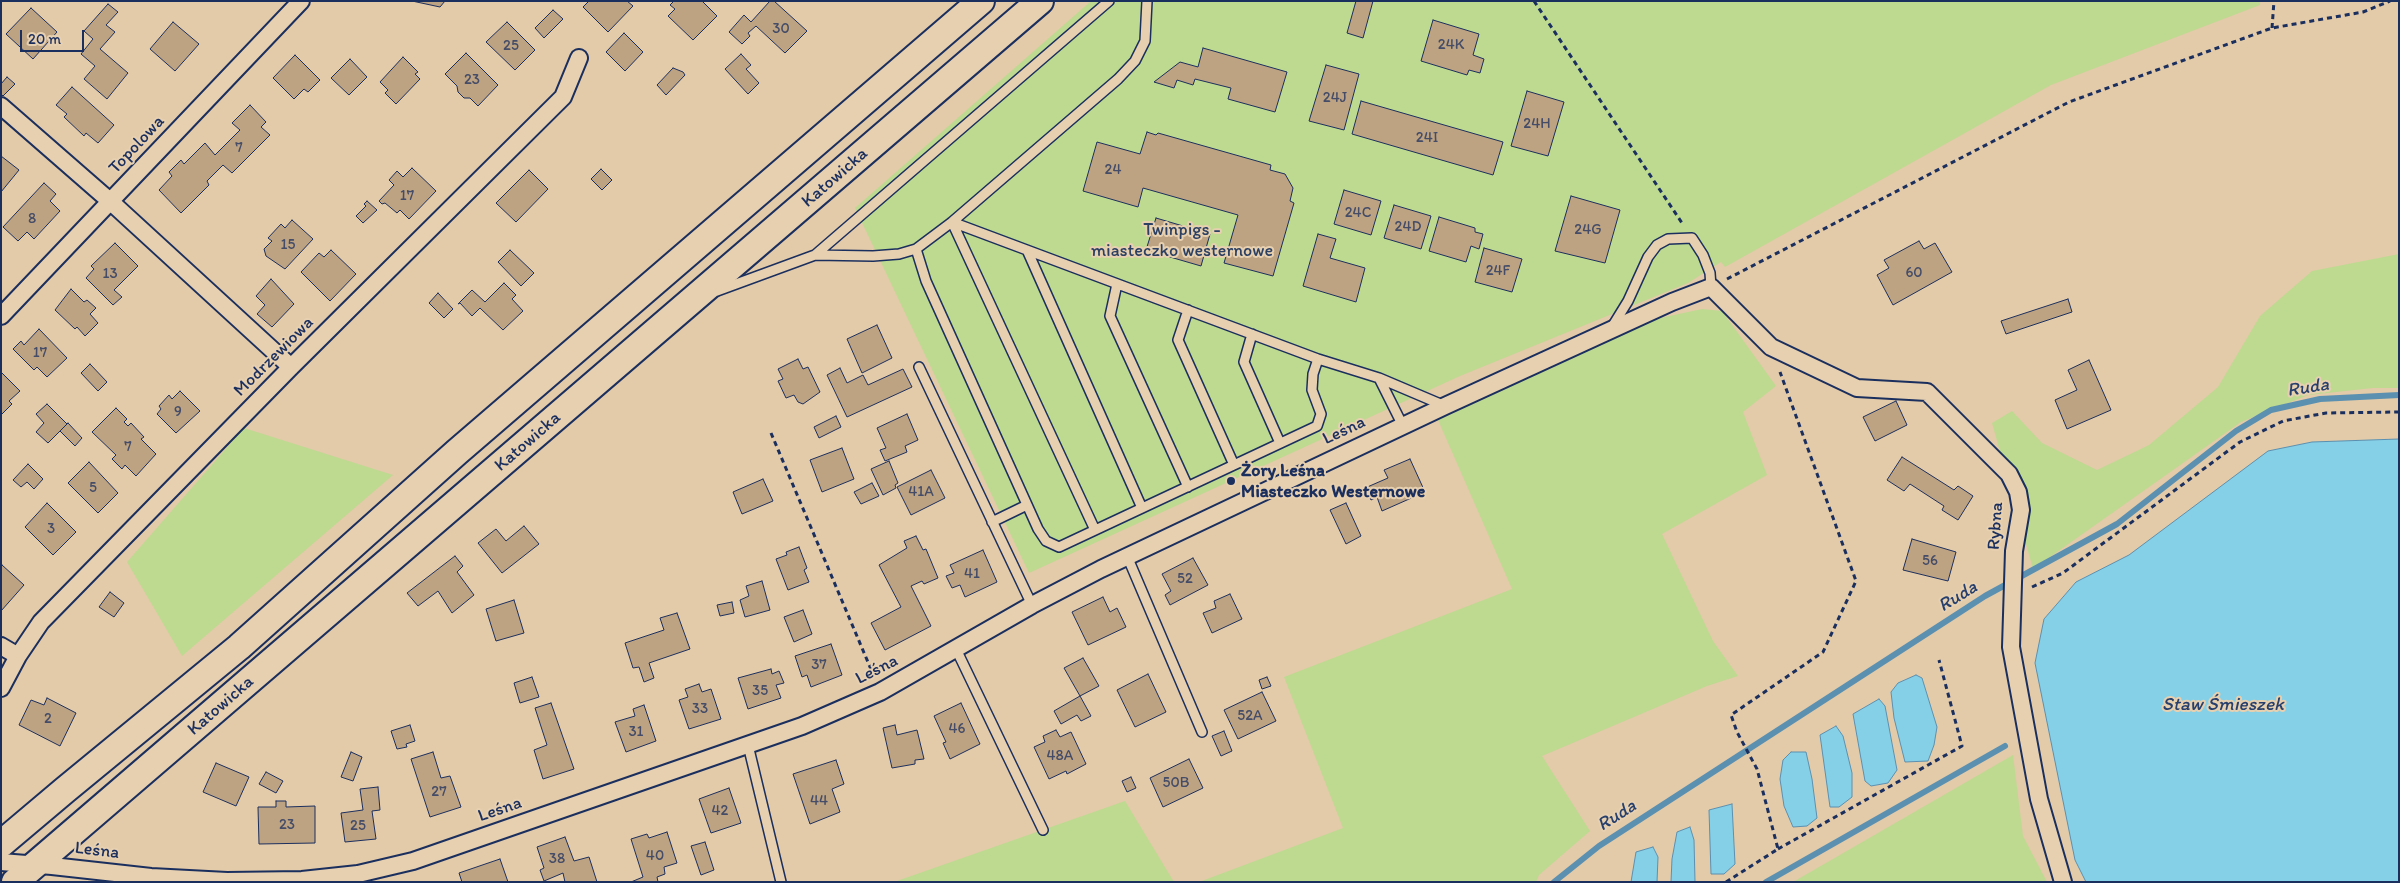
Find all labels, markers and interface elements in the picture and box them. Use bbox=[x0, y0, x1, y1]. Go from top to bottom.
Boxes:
scale bar bbox=[22, 20, 86, 52]
house number: 30 bbox=[772, 20, 790, 38]
text: 20 m bbox=[28, 30, 61, 48]
house number: 24K bbox=[1438, 36, 1464, 54]
house number: 25 bbox=[503, 37, 519, 55]
house number: 23 bbox=[464, 71, 480, 89]
house number: 24J bbox=[1323, 89, 1347, 107]
street label: Topolowa bbox=[105, 111, 169, 179]
house number: 24H bbox=[1523, 115, 1551, 133]
house number: 24I bbox=[1416, 129, 1438, 147]
house number: 7 bbox=[235, 139, 243, 157]
street label: Katowicka bbox=[797, 143, 873, 213]
house number: 24 bbox=[1105, 161, 1121, 179]
house number: 17 bbox=[400, 187, 414, 205]
house number: 24C bbox=[1345, 204, 1371, 222]
house number: 8 bbox=[28, 210, 36, 228]
house number: 24D bbox=[1395, 218, 1421, 236]
park label: Twinpigs - miasteczko westernowe bbox=[1091, 219, 1273, 262]
house number: 24G bbox=[1574, 221, 1602, 239]
house number: 15 bbox=[281, 236, 295, 254]
house number: 24F bbox=[1486, 262, 1510, 280]
house number: 60 bbox=[1905, 264, 1923, 282]
house number: 13 bbox=[102, 265, 118, 283]
street label: Modrzewiowa bbox=[230, 313, 318, 401]
house number: 17 bbox=[33, 344, 47, 362]
water label: Ruda bbox=[2286, 373, 2330, 403]
house number: 9 bbox=[174, 403, 182, 421]
street label: Katowicka bbox=[490, 407, 566, 477]
street label: Leśna bbox=[1319, 412, 1369, 450]
house number: 7 bbox=[124, 438, 132, 456]
place label: Żory Leśna Miasteczko Westernowe bbox=[1241, 460, 1425, 502]
marker: Żory Leśna Miasteczko Westernowe bbox=[1225, 475, 1237, 487]
house number: 5 bbox=[89, 479, 97, 497]
house number: 41A bbox=[908, 483, 934, 501]
street label: Rybna bbox=[1984, 501, 2008, 551]
house number: 3 bbox=[47, 520, 55, 538]
house number: 56 bbox=[1922, 552, 1938, 570]
house number: 41 bbox=[964, 565, 980, 583]
house number: 52 bbox=[1177, 570, 1193, 588]
water label: Ruda bbox=[1934, 576, 1982, 618]
street label: Leśna bbox=[852, 650, 902, 690]
house number: 37 bbox=[811, 656, 827, 674]
street label: Katowicka bbox=[183, 671, 259, 741]
house number: 35 bbox=[752, 682, 768, 700]
water label: Staw Śmieszek bbox=[2162, 694, 2284, 716]
house number: 33 bbox=[692, 700, 708, 718]
house number: 52A bbox=[1237, 707, 1263, 725]
house number: 2 bbox=[44, 710, 52, 728]
house number: 46 bbox=[949, 720, 965, 738]
house number: 31 bbox=[628, 723, 644, 741]
house number: 48A bbox=[1047, 747, 1073, 765]
house number: 50B bbox=[1163, 774, 1189, 792]
house number: 27 bbox=[431, 783, 447, 801]
house number: 44 bbox=[810, 792, 828, 810]
street label: Leśna bbox=[475, 793, 525, 827]
water label: Ruda bbox=[1593, 795, 1641, 837]
house number: 42 bbox=[712, 802, 728, 820]
house number: 23 bbox=[279, 816, 295, 834]
house number: 25 bbox=[350, 817, 366, 835]
street label: Leśna bbox=[73, 838, 121, 864]
house number: 40 bbox=[646, 847, 664, 865]
house number: 38 bbox=[549, 850, 565, 868]

